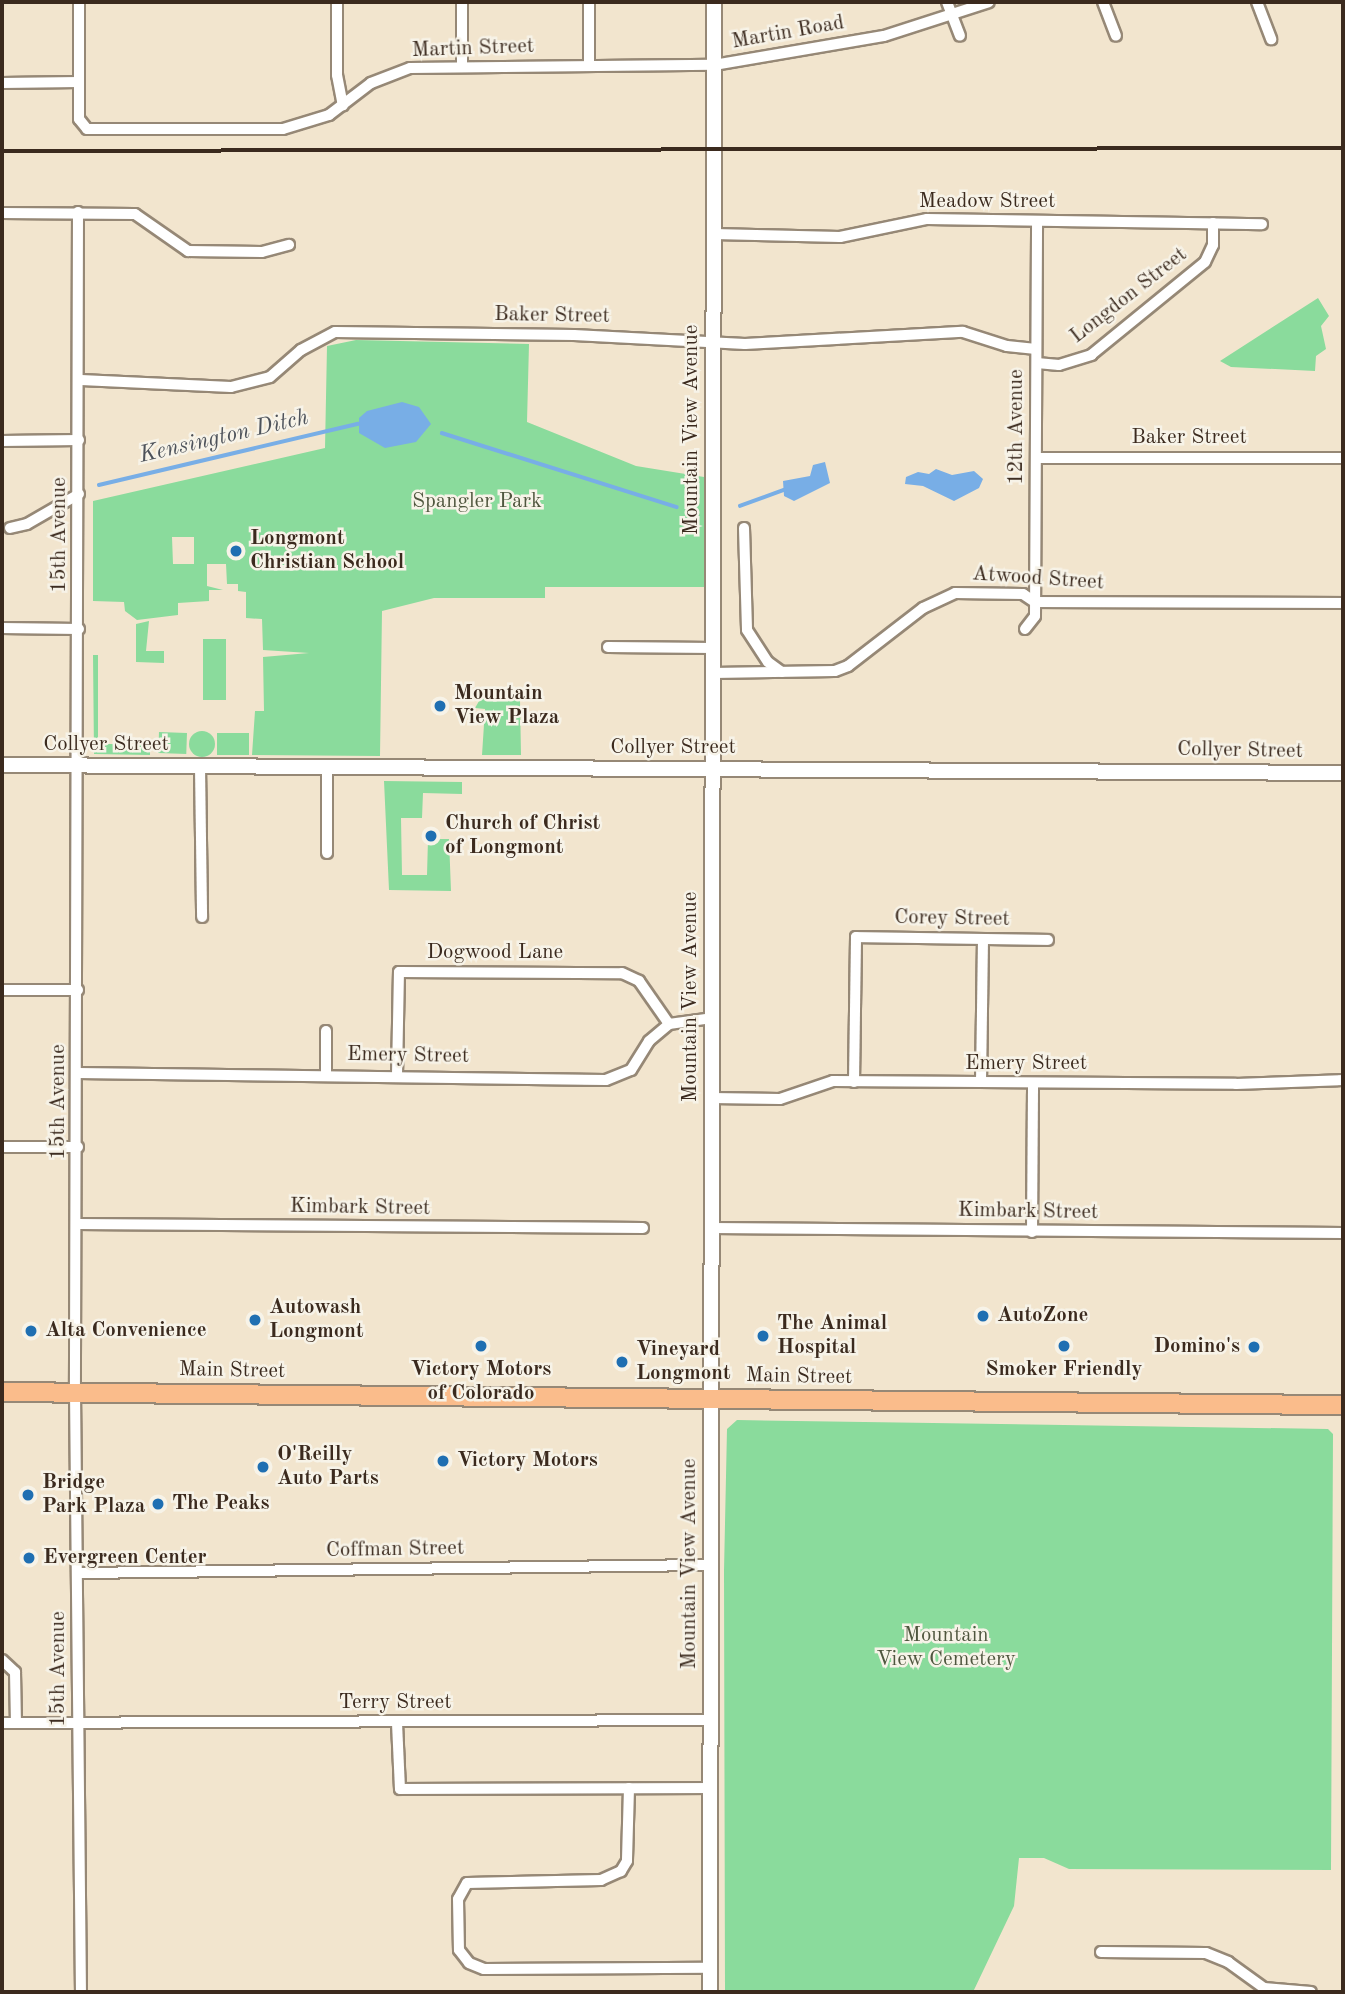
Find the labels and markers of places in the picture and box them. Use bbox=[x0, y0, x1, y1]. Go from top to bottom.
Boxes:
place label: Longmont Christian School bbox=[250, 526, 404, 576]
marker: Longmont Christian School bbox=[228, 543, 244, 559]
place label: Mountain View Plaza bbox=[454, 681, 559, 731]
marker: Mountain View Plaza bbox=[432, 698, 448, 714]
place label: Church of Christ of Longmont bbox=[445, 811, 600, 861]
marker: Church of Christ of Longmont bbox=[423, 828, 439, 844]
place label: Autowash Longmont bbox=[269, 1295, 364, 1345]
place label: AutoZone bbox=[997, 1303, 1088, 1329]
marker: AutoZone bbox=[975, 1308, 991, 1324]
place label: The Animal Hospital bbox=[777, 1311, 887, 1361]
marker: Autowash Longmont bbox=[247, 1312, 263, 1328]
place label: Alta Convenience bbox=[45, 1318, 207, 1344]
marker: Alta Convenience bbox=[23, 1323, 39, 1339]
marker: The Animal Hospital bbox=[755, 1328, 771, 1344]
place label: Domino's bbox=[1154, 1334, 1240, 1360]
place label: Vineyard Longmont bbox=[636, 1337, 731, 1387]
marker: Victory Motors of Colorado bbox=[473, 1338, 489, 1354]
marker: Smoker Friendly bbox=[1056, 1338, 1072, 1354]
marker: Domino's bbox=[1246, 1339, 1262, 1355]
marker: Vineyard Longmont bbox=[614, 1354, 630, 1370]
place label: Victory Motors of Colorado bbox=[411, 1357, 551, 1407]
place label: Smoker Friendly bbox=[986, 1357, 1142, 1383]
place label: O'Reilly Auto Parts bbox=[277, 1442, 379, 1492]
place label: Victory Motors bbox=[457, 1448, 598, 1474]
marker: Victory Motors bbox=[435, 1453, 451, 1469]
marker: O'Reilly Auto Parts bbox=[255, 1459, 271, 1475]
place label: Bridge Park Plaza bbox=[42, 1470, 145, 1520]
marker: Bridge Park Plaza bbox=[20, 1487, 36, 1503]
place label: The Peaks bbox=[172, 1491, 270, 1517]
marker: The Peaks bbox=[150, 1496, 166, 1512]
place label: Evergreen Center bbox=[43, 1545, 207, 1571]
marker: Evergreen Center bbox=[21, 1550, 37, 1566]

